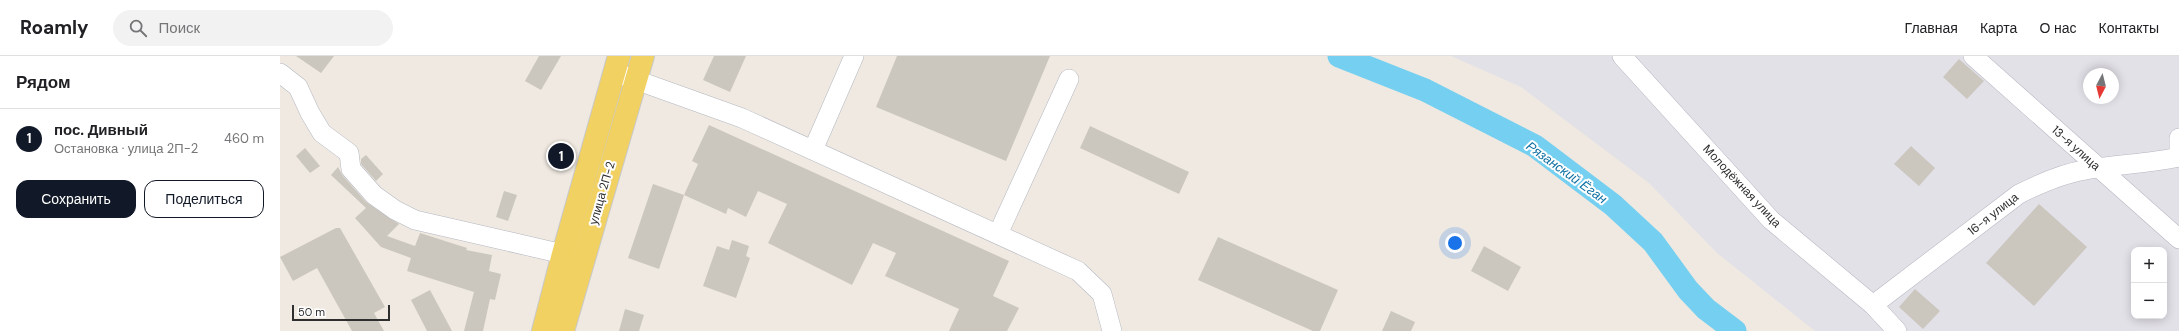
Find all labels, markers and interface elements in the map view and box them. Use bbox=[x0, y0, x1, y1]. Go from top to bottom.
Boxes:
search box bbox=[113, 10, 393, 46]
text: Roamly bbox=[20, 15, 89, 40]
icon: search bbox=[127, 17, 149, 39]
text: Поиск bbox=[159, 18, 200, 38]
text: Главная bbox=[1905, 19, 1958, 37]
text: Карта bbox=[1980, 19, 2017, 37]
text: О нас bbox=[2039, 19, 2077, 37]
text: Контакты bbox=[2099, 19, 2159, 37]
north arrow bbox=[2083, 68, 2119, 104]
text: Рядом bbox=[16, 71, 71, 93]
text: пос. Дивный bbox=[54, 120, 148, 140]
street label: 13-я улица bbox=[2048, 122, 2104, 174]
text: 1 bbox=[27, 130, 31, 147]
text: 460 m bbox=[224, 130, 264, 147]
water label: Рязанский Ёган bbox=[1523, 137, 1610, 207]
text: Остановка · улица 2П-2 bbox=[54, 140, 198, 157]
pin: 1 bbox=[548, 141, 574, 171]
street label: Молодёжная улица bbox=[1699, 141, 1785, 231]
street label: улица 2П-2 bbox=[585, 159, 619, 227]
button: Сохранить bbox=[16, 180, 136, 218]
button: Поделиться bbox=[144, 180, 264, 218]
street label: 16-я улица bbox=[1964, 189, 2022, 239]
your location bbox=[1445, 233, 1465, 253]
map controls bbox=[2131, 247, 2167, 319]
button: + bbox=[2131, 247, 2167, 283]
button: − bbox=[2131, 283, 2167, 319]
scale bar bbox=[292, 303, 390, 322]
text: 50 m bbox=[298, 305, 325, 319]

